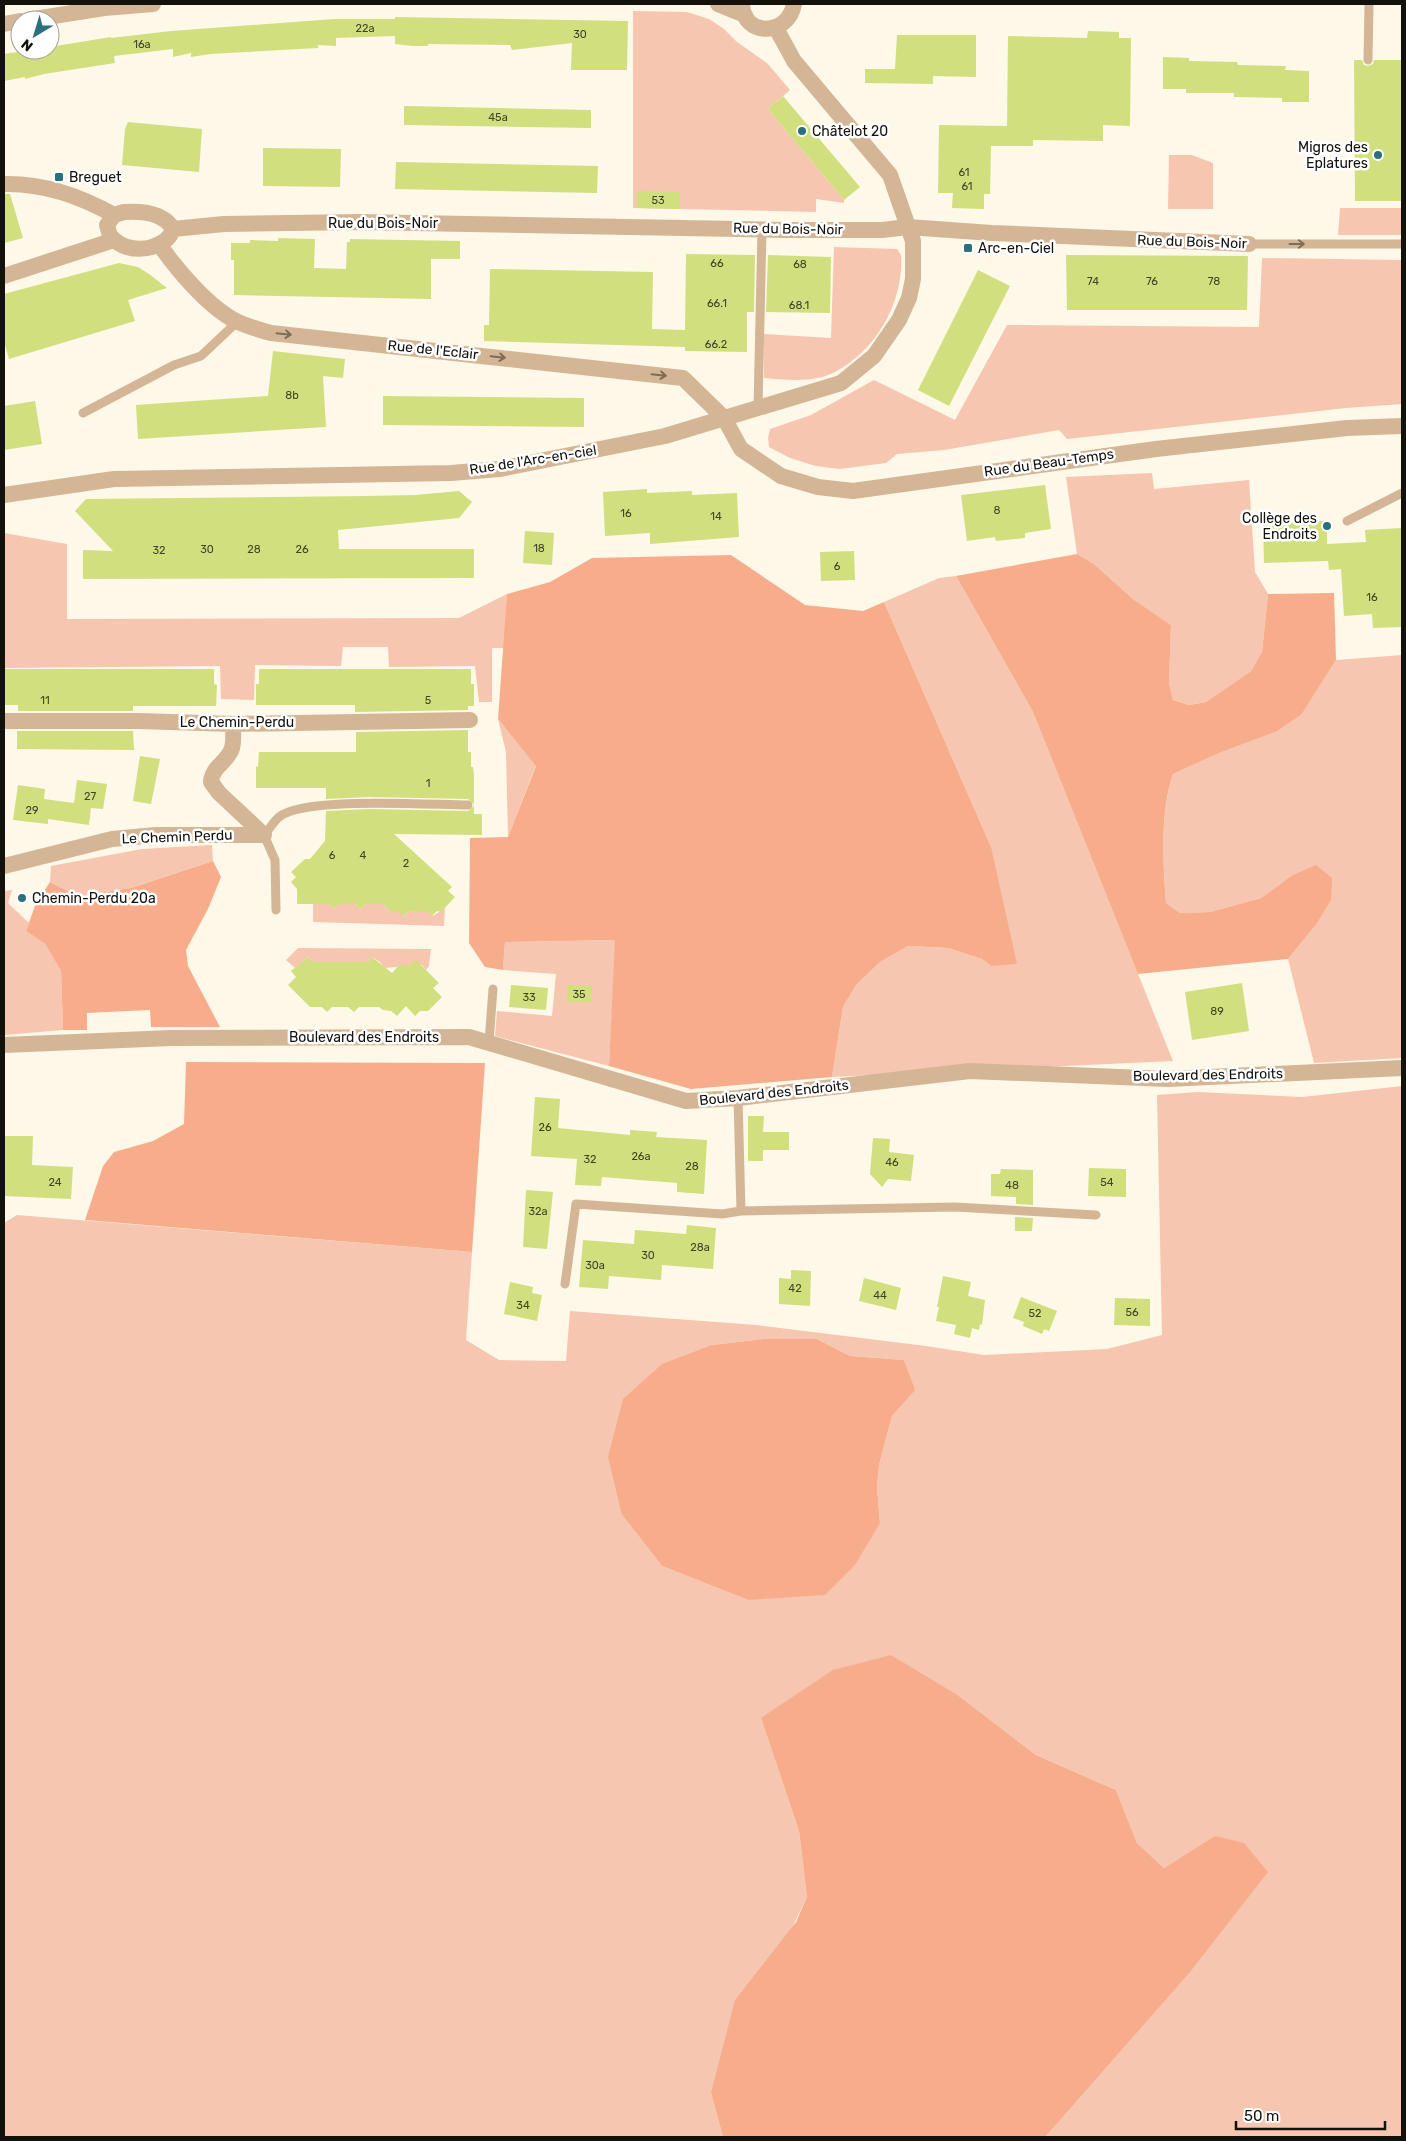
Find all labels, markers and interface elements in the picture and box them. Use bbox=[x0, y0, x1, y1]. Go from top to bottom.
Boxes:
north arrow bbox=[10, 10, 60, 60]
house number: 22a bbox=[356, 22, 375, 35]
house number: 30 bbox=[573, 28, 587, 41]
text: N bbox=[18, 35, 37, 55]
house number: 16a bbox=[133, 38, 151, 51]
house number: 45a bbox=[488, 111, 508, 124]
place label: Châtelot 20 bbox=[812, 123, 888, 140]
marker: Châtelot 20 bbox=[796, 125, 808, 137]
place label: Migros des Eplatures bbox=[1298, 139, 1368, 172]
marker: Migros des Eplatures bbox=[1372, 149, 1384, 161]
house number: 61 bbox=[958, 166, 970, 179]
place label: Breguet bbox=[69, 169, 122, 186]
marker: Breguet bbox=[53, 171, 65, 183]
house number: 61 bbox=[961, 180, 973, 193]
house number: 53 bbox=[651, 194, 665, 207]
street label: Rue du Bois-Noir bbox=[328, 215, 439, 232]
street label: Rue du Bois-Noir bbox=[733, 220, 844, 238]
street label: Rue du Bois-Noir bbox=[1137, 232, 1248, 252]
one-way arrow bbox=[1289, 239, 1305, 249]
place label: Arc-en-Ciel bbox=[978, 240, 1054, 257]
marker: Arc-en-Ciel bbox=[962, 242, 974, 254]
house number: 66 bbox=[710, 257, 724, 270]
house number: 68 bbox=[793, 258, 807, 271]
house number: 74 bbox=[1087, 275, 1099, 288]
house number: 76 bbox=[1146, 275, 1158, 288]
house number: 78 bbox=[1208, 275, 1220, 288]
house number: 66.1 bbox=[707, 297, 727, 310]
house number: 68.1 bbox=[789, 299, 809, 312]
one-way arrow bbox=[276, 329, 292, 339]
street label: Rue de l'Eclair bbox=[387, 337, 480, 363]
house number: 66.2 bbox=[705, 338, 727, 351]
one-way arrow bbox=[490, 352, 506, 362]
one-way arrow bbox=[651, 370, 667, 380]
house number: 8b bbox=[285, 389, 299, 402]
street label: Rue de l'Arc-en-ciel bbox=[468, 442, 598, 478]
street label: Rue du Beau-Temps bbox=[983, 445, 1115, 481]
house number: 8 bbox=[994, 504, 1001, 517]
house number: 16 bbox=[620, 507, 632, 520]
house number: 14 bbox=[710, 510, 722, 523]
place label: Collège des Endroits bbox=[1242, 510, 1317, 543]
marker: Collège des Endroits bbox=[1321, 520, 1333, 532]
house number: 18 bbox=[533, 542, 545, 555]
house number: 30 bbox=[200, 543, 214, 556]
house number: 28 bbox=[247, 543, 261, 556]
house number: 26 bbox=[295, 543, 309, 556]
house number: 32 bbox=[152, 544, 166, 557]
house number: 6 bbox=[834, 560, 841, 573]
house number: 16 bbox=[1366, 591, 1378, 604]
house number: 11 bbox=[40, 694, 50, 707]
house number: 5 bbox=[425, 694, 432, 707]
street label: Le Chemin-Perdu bbox=[180, 714, 294, 731]
house number: 1 bbox=[426, 777, 430, 790]
house number: 27 bbox=[84, 790, 96, 803]
house number: 29 bbox=[26, 804, 38, 817]
street label: Le Chemin Perdu bbox=[121, 827, 233, 847]
house number: 6 bbox=[329, 849, 336, 862]
house number: 4 bbox=[360, 849, 367, 862]
house number: 2 bbox=[403, 857, 409, 870]
place label: Chemin-Perdu 20a bbox=[32, 890, 156, 907]
marker: Chemin-Perdu 20a bbox=[16, 892, 28, 904]
house number: 35 bbox=[572, 988, 586, 1001]
house number: 33 bbox=[522, 991, 536, 1004]
house number: 89 bbox=[1210, 1005, 1224, 1018]
street label: Boulevard des Endroits bbox=[289, 1029, 439, 1046]
street label: Boulevard des Endroits bbox=[1133, 1065, 1283, 1085]
street label: Boulevard des Endroits bbox=[698, 1077, 850, 1109]
house number: 26 bbox=[538, 1121, 552, 1134]
house number: 26a bbox=[631, 1150, 651, 1163]
house number: 32 bbox=[583, 1153, 597, 1166]
house number: 46 bbox=[885, 1156, 899, 1169]
house number: 28 bbox=[685, 1160, 699, 1173]
house number: 24 bbox=[48, 1176, 62, 1189]
house number: 54 bbox=[1100, 1176, 1114, 1189]
house number: 48 bbox=[1005, 1179, 1019, 1192]
house number: 32a bbox=[528, 1205, 548, 1218]
house number: 28a bbox=[690, 1241, 710, 1254]
house number: 30 bbox=[641, 1249, 655, 1262]
house number: 30a bbox=[585, 1259, 605, 1272]
house number: 42 bbox=[788, 1282, 802, 1295]
house number: 44 bbox=[873, 1289, 887, 1302]
house number: 34 bbox=[516, 1299, 530, 1312]
house number: 56 bbox=[1125, 1306, 1139, 1319]
house number: 52 bbox=[1029, 1307, 1042, 1320]
scale bar bbox=[1236, 2098, 1385, 2130]
text: 50 m bbox=[1244, 2107, 1279, 2125]

